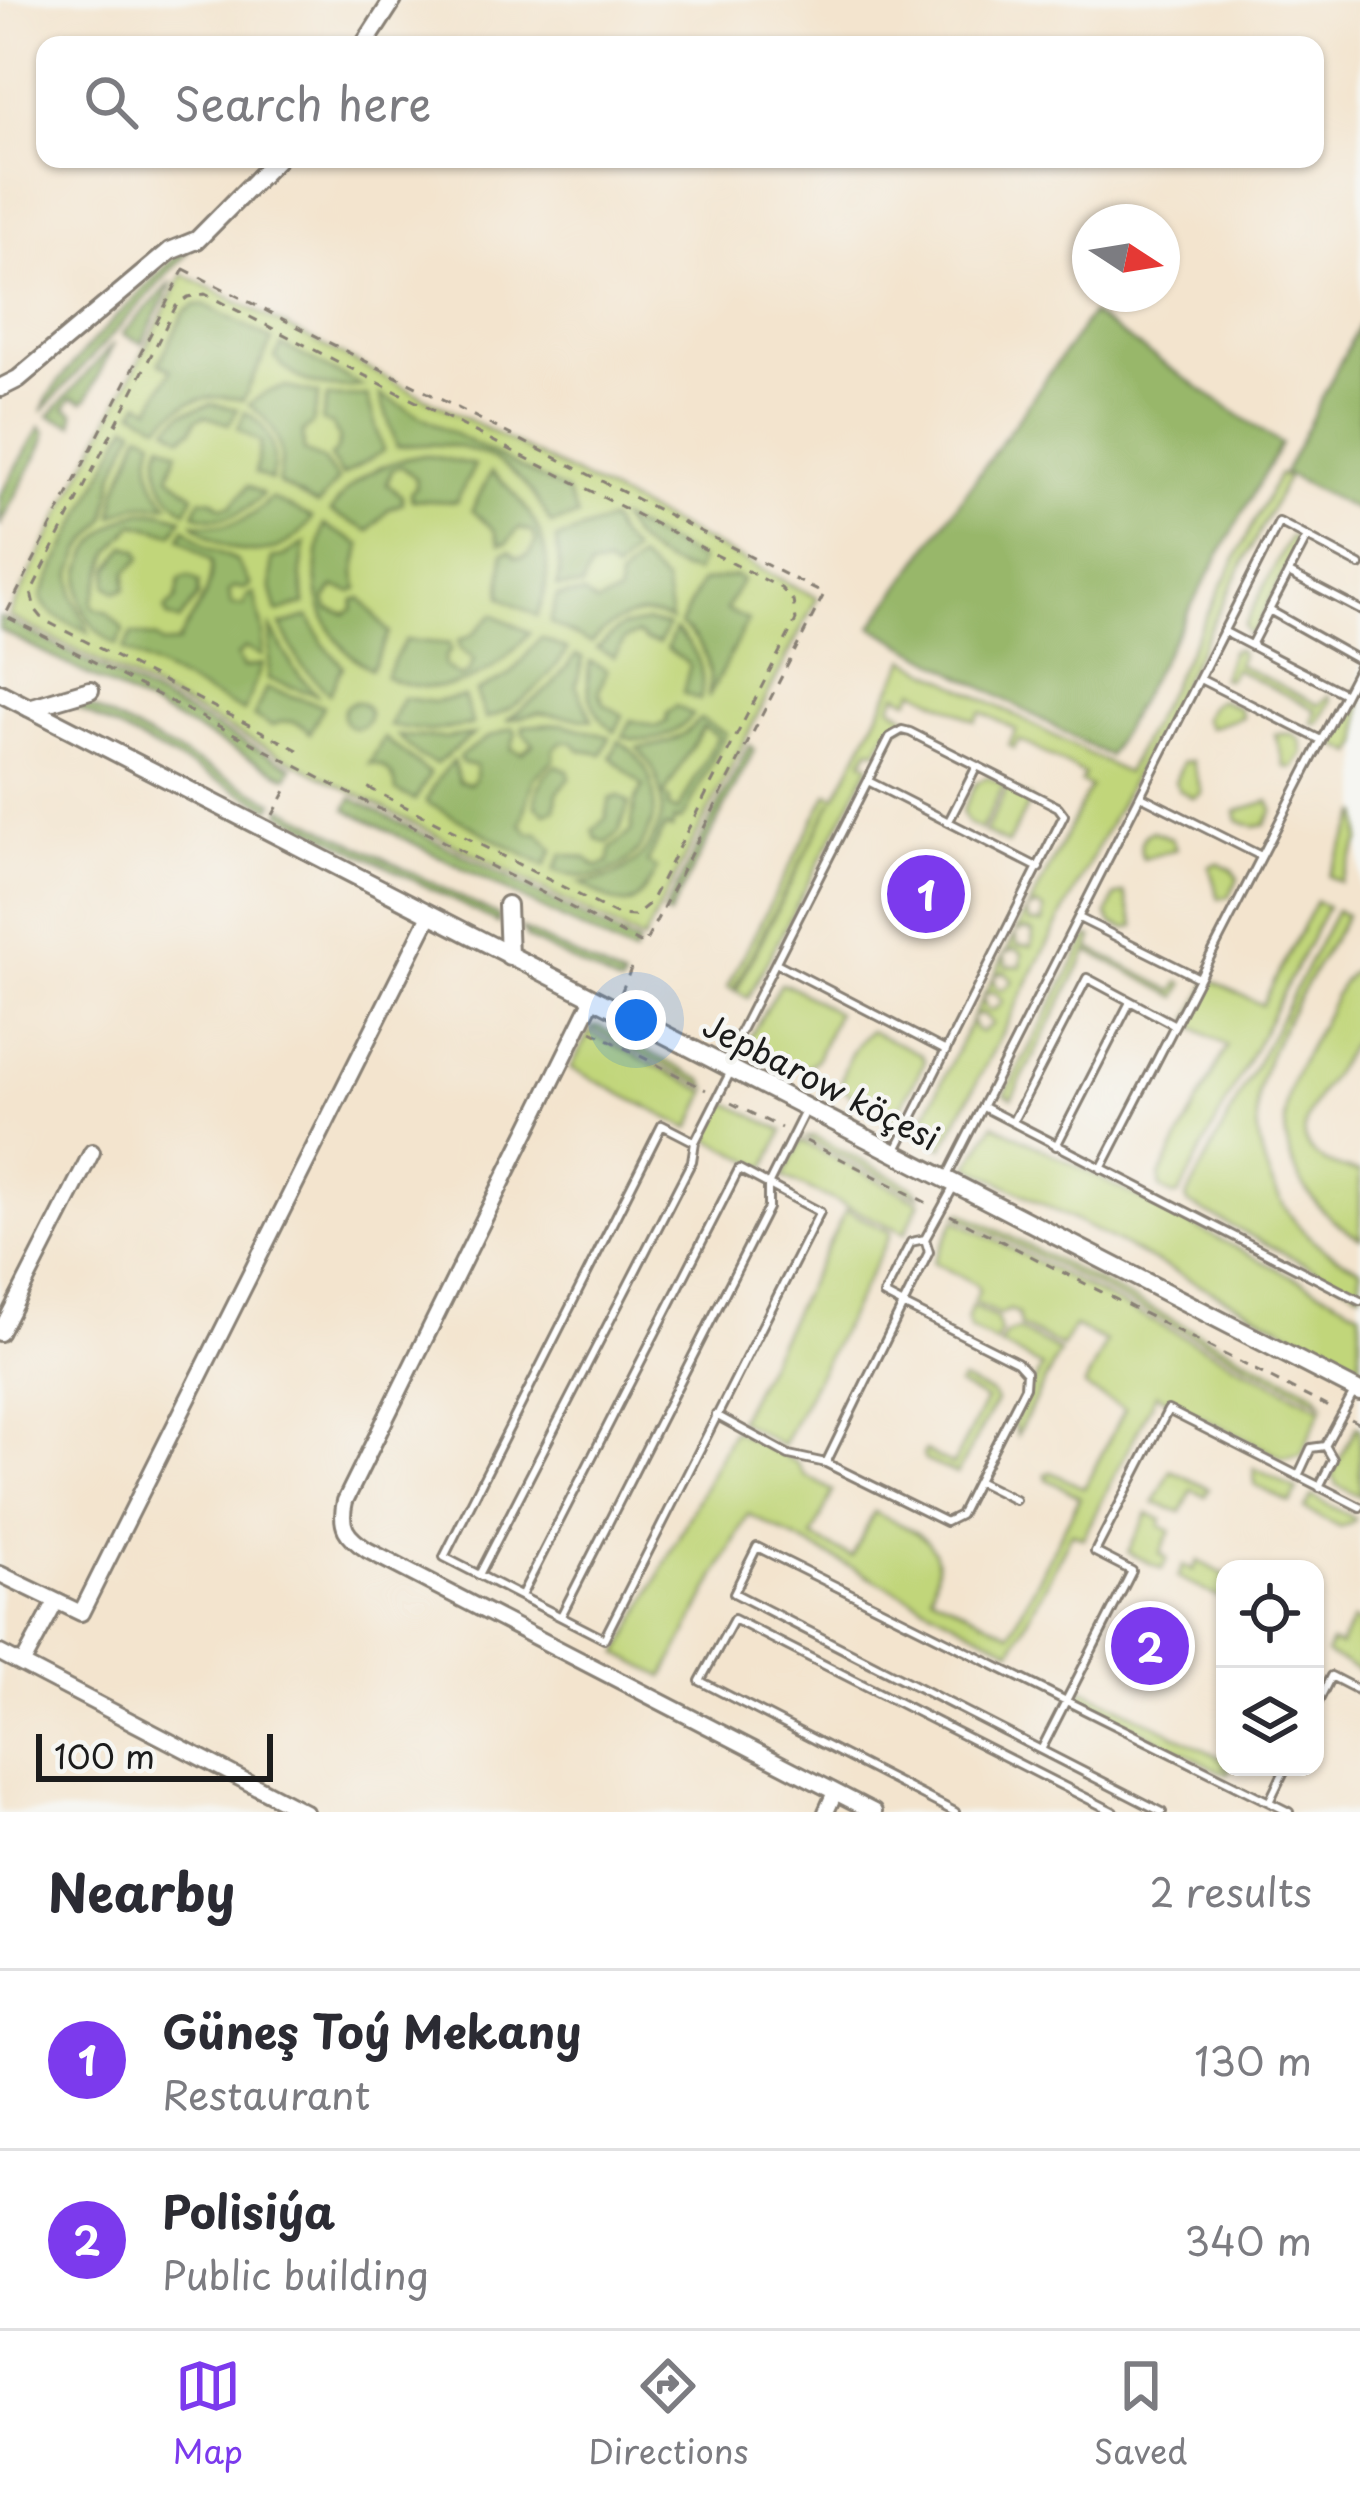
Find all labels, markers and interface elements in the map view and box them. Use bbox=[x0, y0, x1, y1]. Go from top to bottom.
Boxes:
search box bbox=[36, 36, 1324, 168]
text: Search here bbox=[174, 68, 431, 136]
icon: search bbox=[78, 69, 144, 135]
north arrow bbox=[1072, 204, 1180, 312]
pin: 1 bbox=[887, 849, 965, 939]
your location bbox=[606, 990, 666, 1050]
street label: Jepbarow köçesi bbox=[695, 999, 949, 1161]
map controls bbox=[1216, 1560, 1324, 1776]
button: locate bbox=[1216, 1560, 1324, 1668]
pin: 2 bbox=[1111, 1601, 1189, 1691]
button: layers bbox=[1216, 1668, 1324, 1776]
scale bar bbox=[36, 1728, 273, 1781]
text: 100 m bbox=[54, 1730, 155, 1780]
text: Nearby bbox=[48, 1852, 235, 1929]
text: 2 results bbox=[1150, 1861, 1312, 1920]
text: Güneş Toý Mekany bbox=[162, 1996, 581, 2064]
text: 1 bbox=[78, 2030, 96, 2089]
text: 130 m bbox=[1194, 2030, 1312, 2089]
text: Restaurant bbox=[162, 2064, 370, 2123]
text: Polisiýa bbox=[162, 2176, 335, 2244]
text: 2 bbox=[73, 2210, 101, 2269]
text: 340 m bbox=[1184, 2210, 1312, 2269]
text: Public building bbox=[162, 2244, 429, 2303]
tab: Map bbox=[173, 2353, 243, 2475]
tab: Directions bbox=[588, 2353, 749, 2475]
tab: Saved bbox=[1094, 2353, 1187, 2475]

